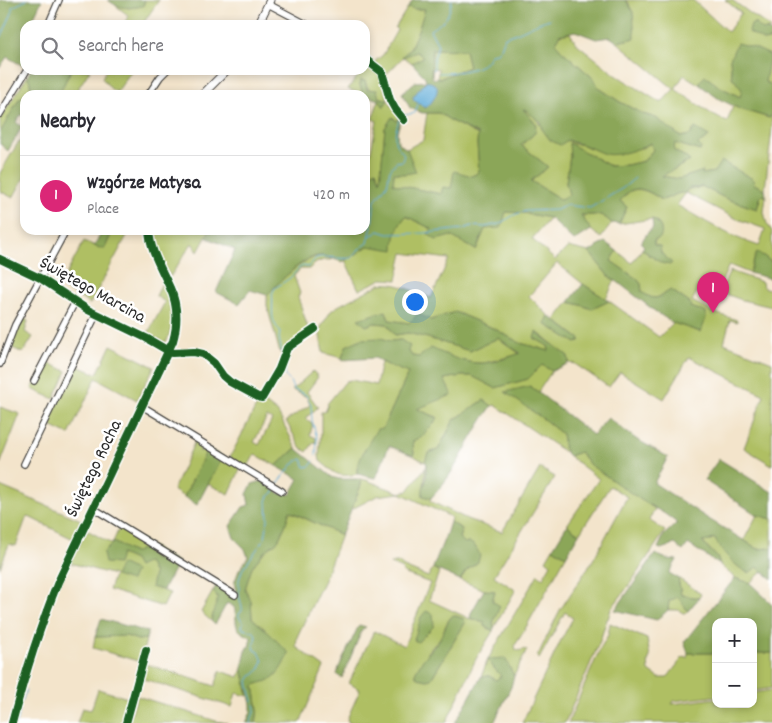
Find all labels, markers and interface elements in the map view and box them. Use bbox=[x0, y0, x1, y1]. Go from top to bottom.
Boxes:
search box bbox=[20, 20, 370, 75]
icon: search bbox=[38, 34, 66, 62]
text: Search here bbox=[78, 34, 164, 61]
text: Nearby bbox=[40, 108, 95, 138]
text: Wzgórze Matysa bbox=[87, 171, 201, 198]
text: 1 bbox=[54, 184, 58, 207]
text: 420 m bbox=[313, 184, 350, 207]
text: Place bbox=[87, 198, 119, 221]
street label: Świętego Marcina bbox=[34, 252, 150, 331]
pin: 1 bbox=[697, 272, 729, 313]
your location bbox=[402, 289, 428, 315]
street label: Świętego Rocha bbox=[61, 416, 130, 522]
map controls bbox=[712, 618, 757, 708]
button: + bbox=[712, 618, 757, 663]
button: − bbox=[712, 663, 757, 708]

